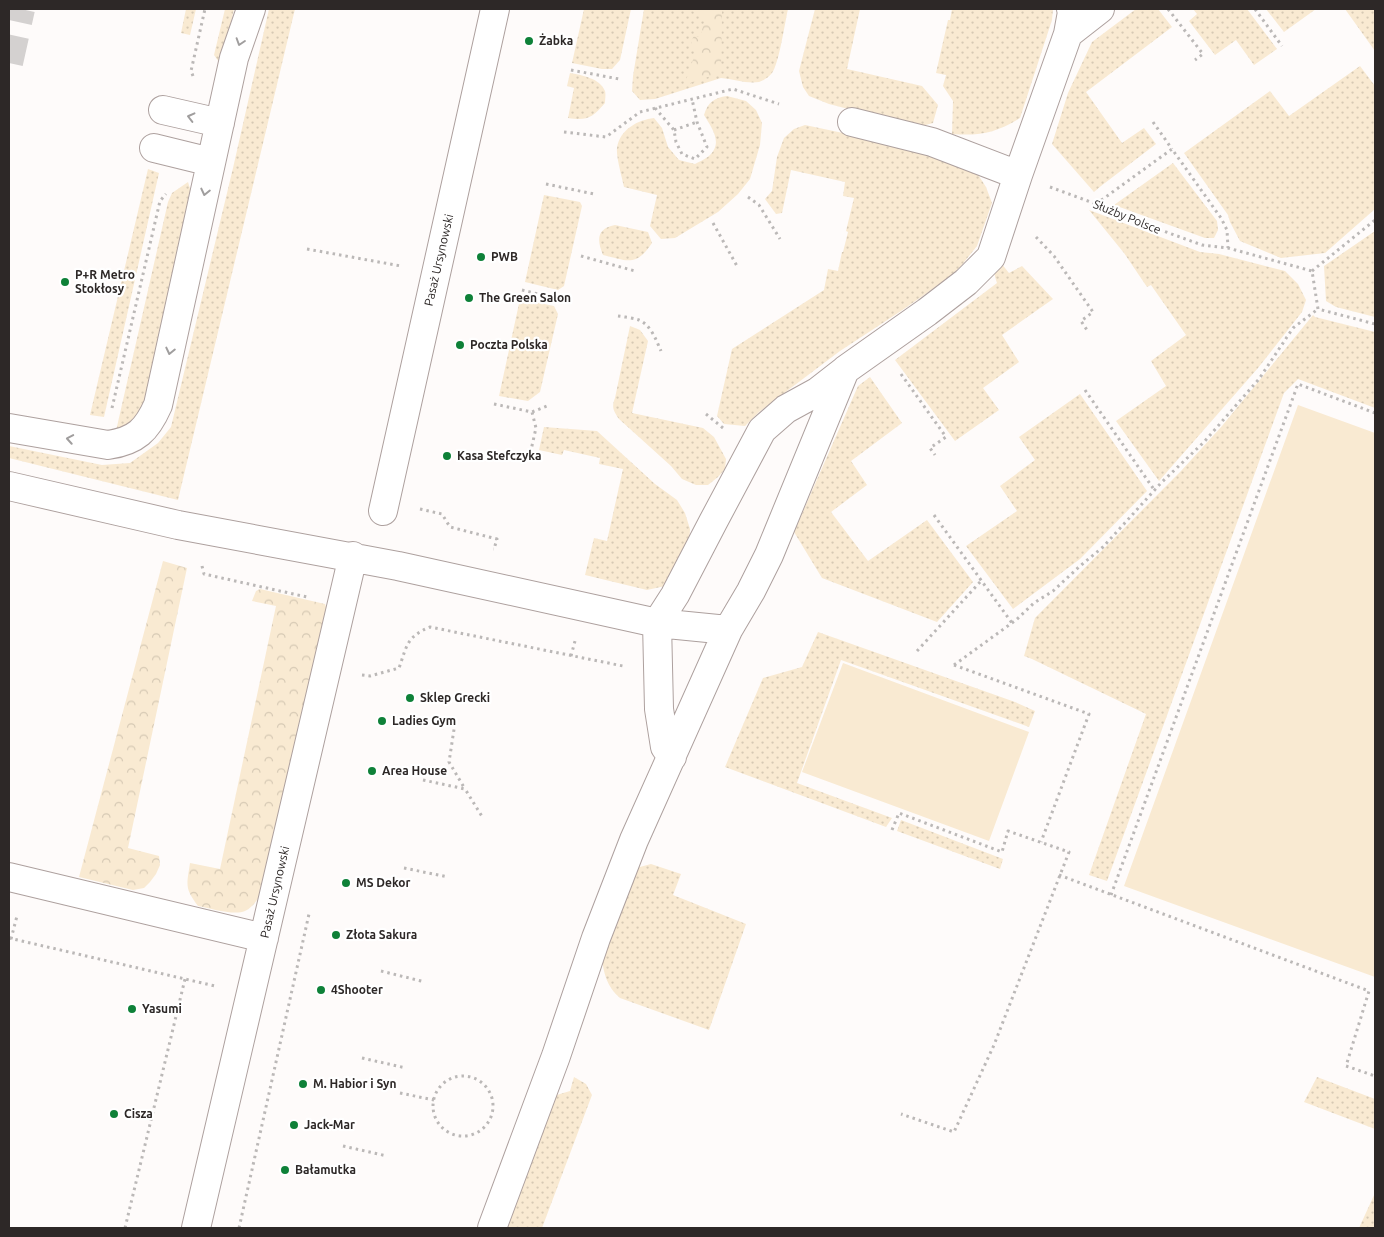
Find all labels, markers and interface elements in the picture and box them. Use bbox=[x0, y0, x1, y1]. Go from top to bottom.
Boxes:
place label: Żabka bbox=[539, 33, 573, 47]
marker: Żabka bbox=[523, 35, 535, 47]
one-way arrow bbox=[235, 37, 245, 46]
one-way arrow bbox=[187, 112, 196, 123]
one-way arrow bbox=[200, 187, 211, 196]
street label: Służby Polsce bbox=[1091, 197, 1163, 236]
street label: Pasaż Ursynowski bbox=[422, 213, 455, 307]
place label: PWB bbox=[491, 250, 518, 263]
marker: PWB bbox=[475, 251, 487, 263]
place label: P+R Metro Stokłosy bbox=[75, 268, 135, 295]
marker: P+R Metro Stokłosy bbox=[59, 276, 71, 288]
place label: The Green Salon bbox=[479, 291, 571, 304]
marker: The Green Salon bbox=[463, 292, 475, 304]
place label: Poczta Polska bbox=[470, 338, 548, 351]
marker: Poczta Polska bbox=[454, 339, 466, 351]
one-way arrow bbox=[165, 346, 176, 355]
one-way arrow bbox=[66, 434, 74, 444]
place label: Kasa Stefczyka bbox=[457, 449, 542, 462]
marker: Kasa Stefczyka bbox=[441, 450, 453, 462]
place label: Sklep Grecki bbox=[420, 691, 490, 704]
marker: Sklep Grecki bbox=[404, 692, 416, 704]
place label: Ladies Gym bbox=[392, 714, 456, 727]
marker: Ladies Gym bbox=[376, 715, 388, 727]
place label: Area House bbox=[382, 764, 447, 777]
marker: Area House bbox=[366, 765, 378, 777]
street label: Pasaż Ursynowski bbox=[258, 845, 291, 939]
place label: MS Dekor bbox=[356, 876, 411, 889]
marker: MS Dekor bbox=[340, 877, 352, 889]
place label: Złota Sakura bbox=[346, 928, 417, 941]
marker: Złota Sakura bbox=[330, 929, 342, 941]
place label: 4Shooter bbox=[331, 983, 383, 996]
marker: 4Shooter bbox=[315, 984, 327, 996]
place label: Yasumi bbox=[142, 1002, 182, 1015]
marker: Yasumi bbox=[126, 1003, 138, 1015]
place label: M. Habior i Syn bbox=[313, 1077, 396, 1090]
marker: M. Habior i Syn bbox=[297, 1078, 309, 1090]
place label: Cisza bbox=[124, 1107, 153, 1120]
marker: Cisza bbox=[108, 1108, 120, 1120]
place label: Jack-Mar bbox=[304, 1118, 355, 1131]
marker: Jack-Mar bbox=[288, 1119, 300, 1131]
place label: Bałamutka bbox=[295, 1163, 356, 1176]
marker: Bałamutka bbox=[279, 1164, 291, 1176]

